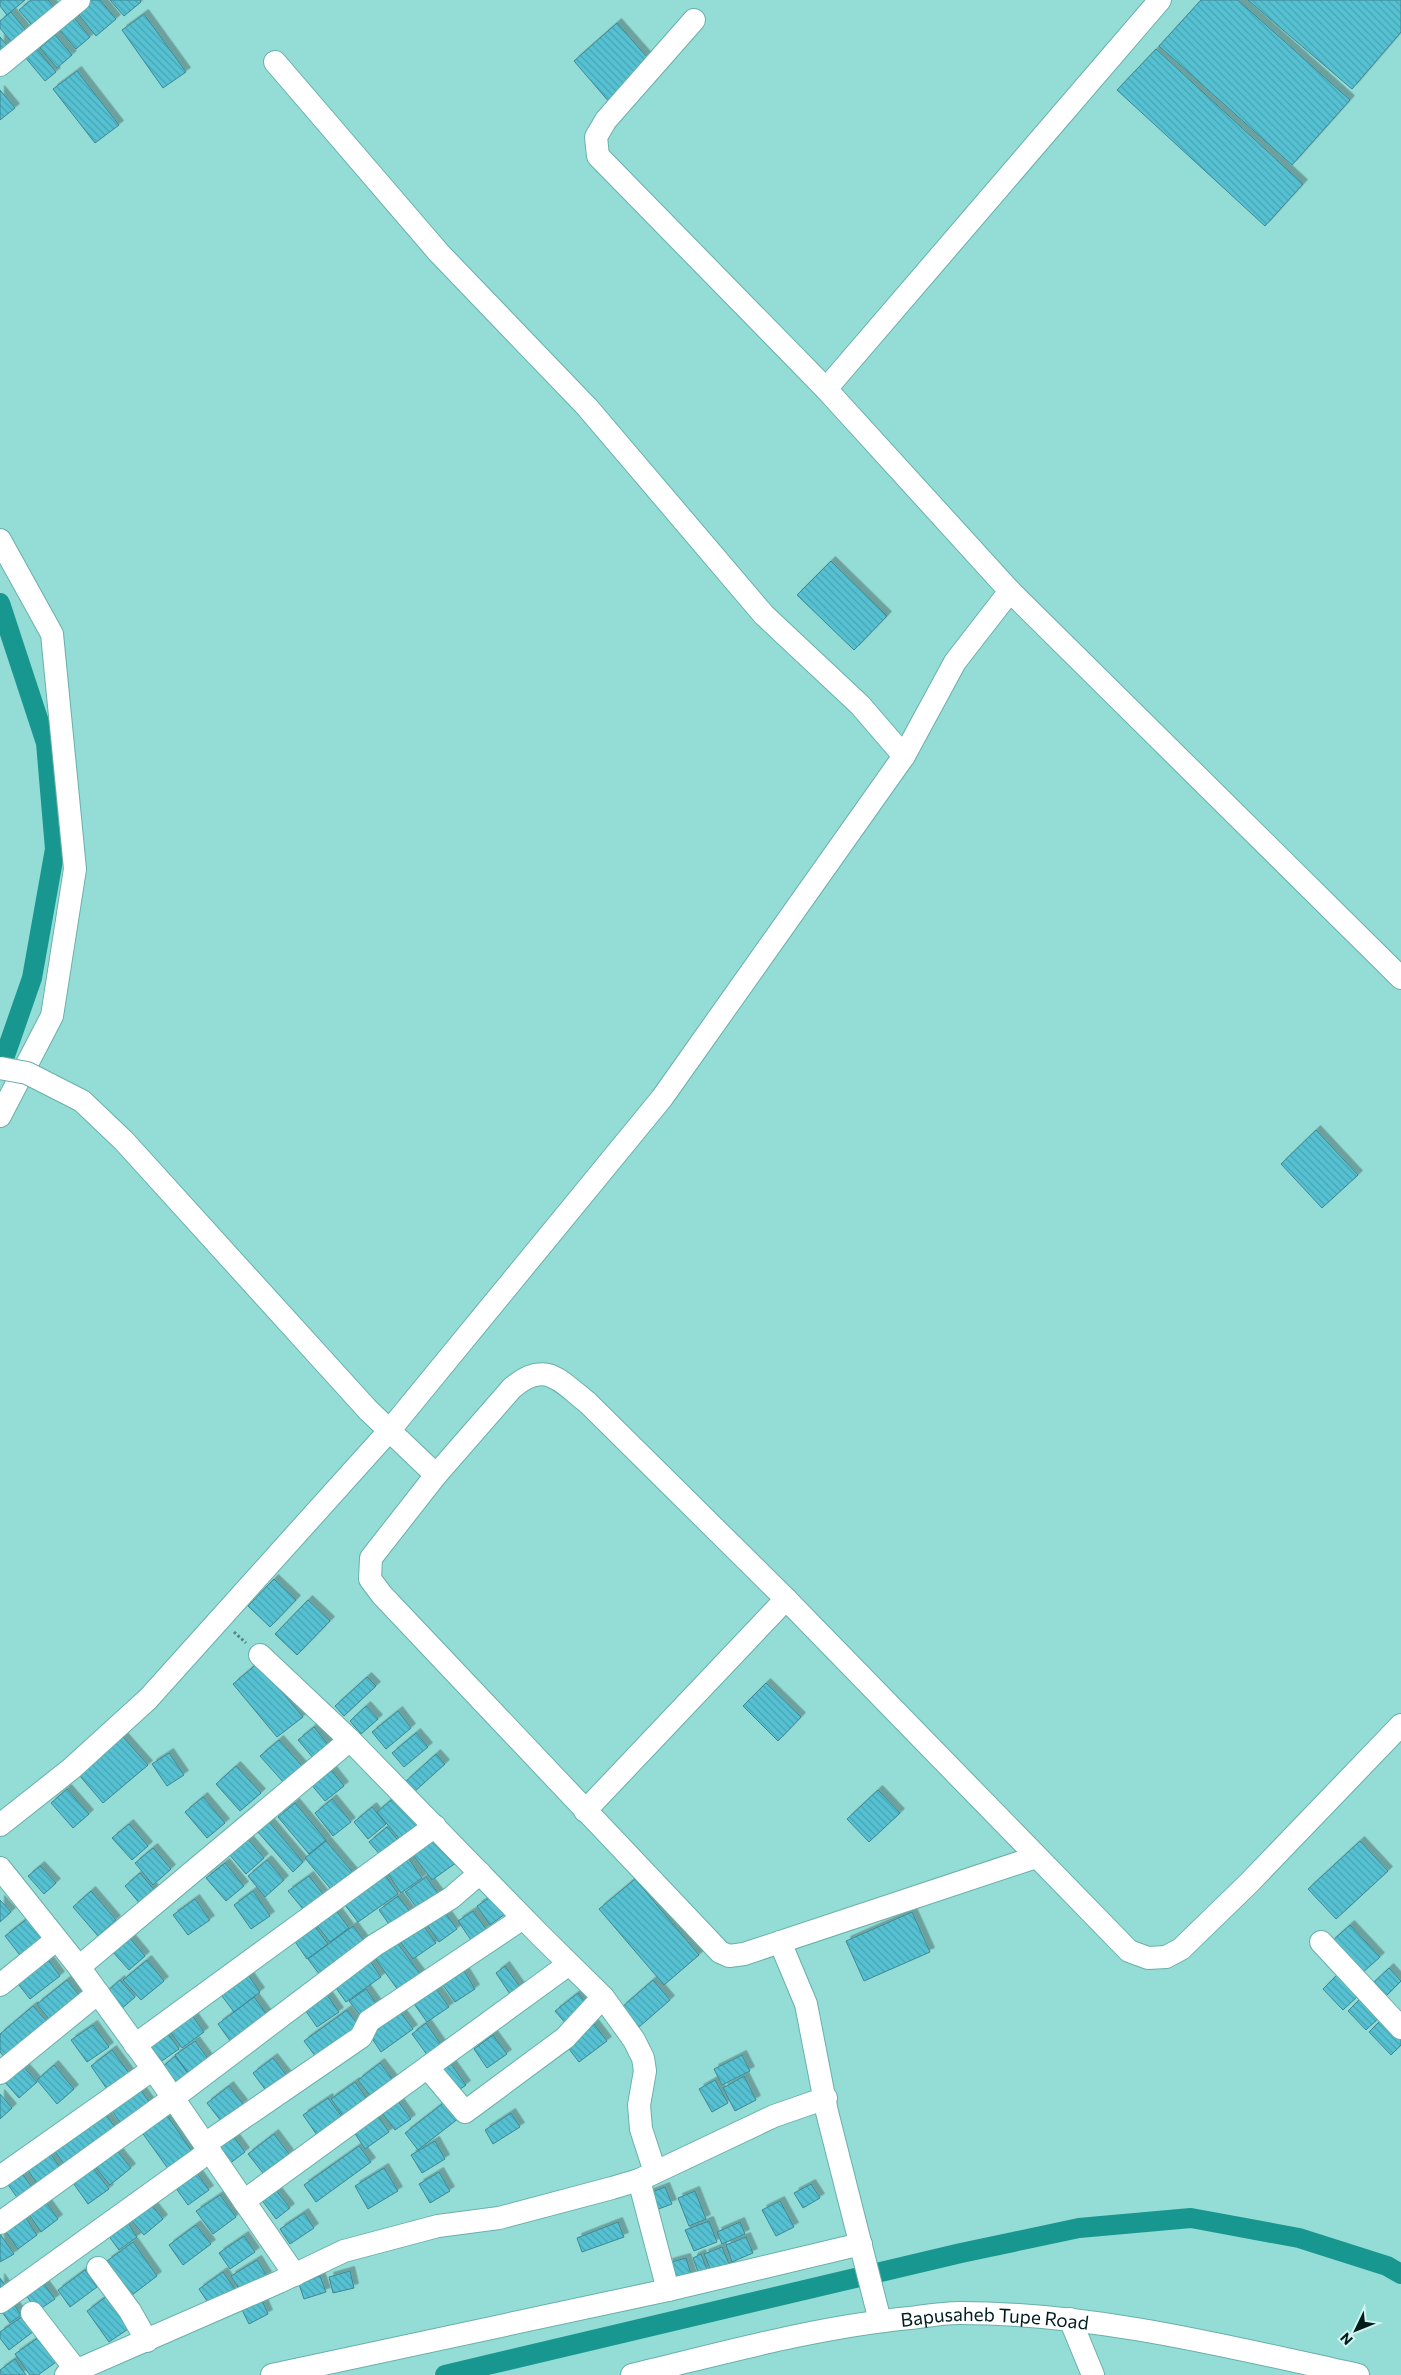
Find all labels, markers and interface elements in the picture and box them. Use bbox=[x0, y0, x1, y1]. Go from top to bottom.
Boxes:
street label: Bapusaheb Tupe Road bbox=[899, 2301, 1090, 2333]
north arrow bbox=[1331, 2305, 1381, 2355]
text: N bbox=[1336, 2330, 1356, 2349]

